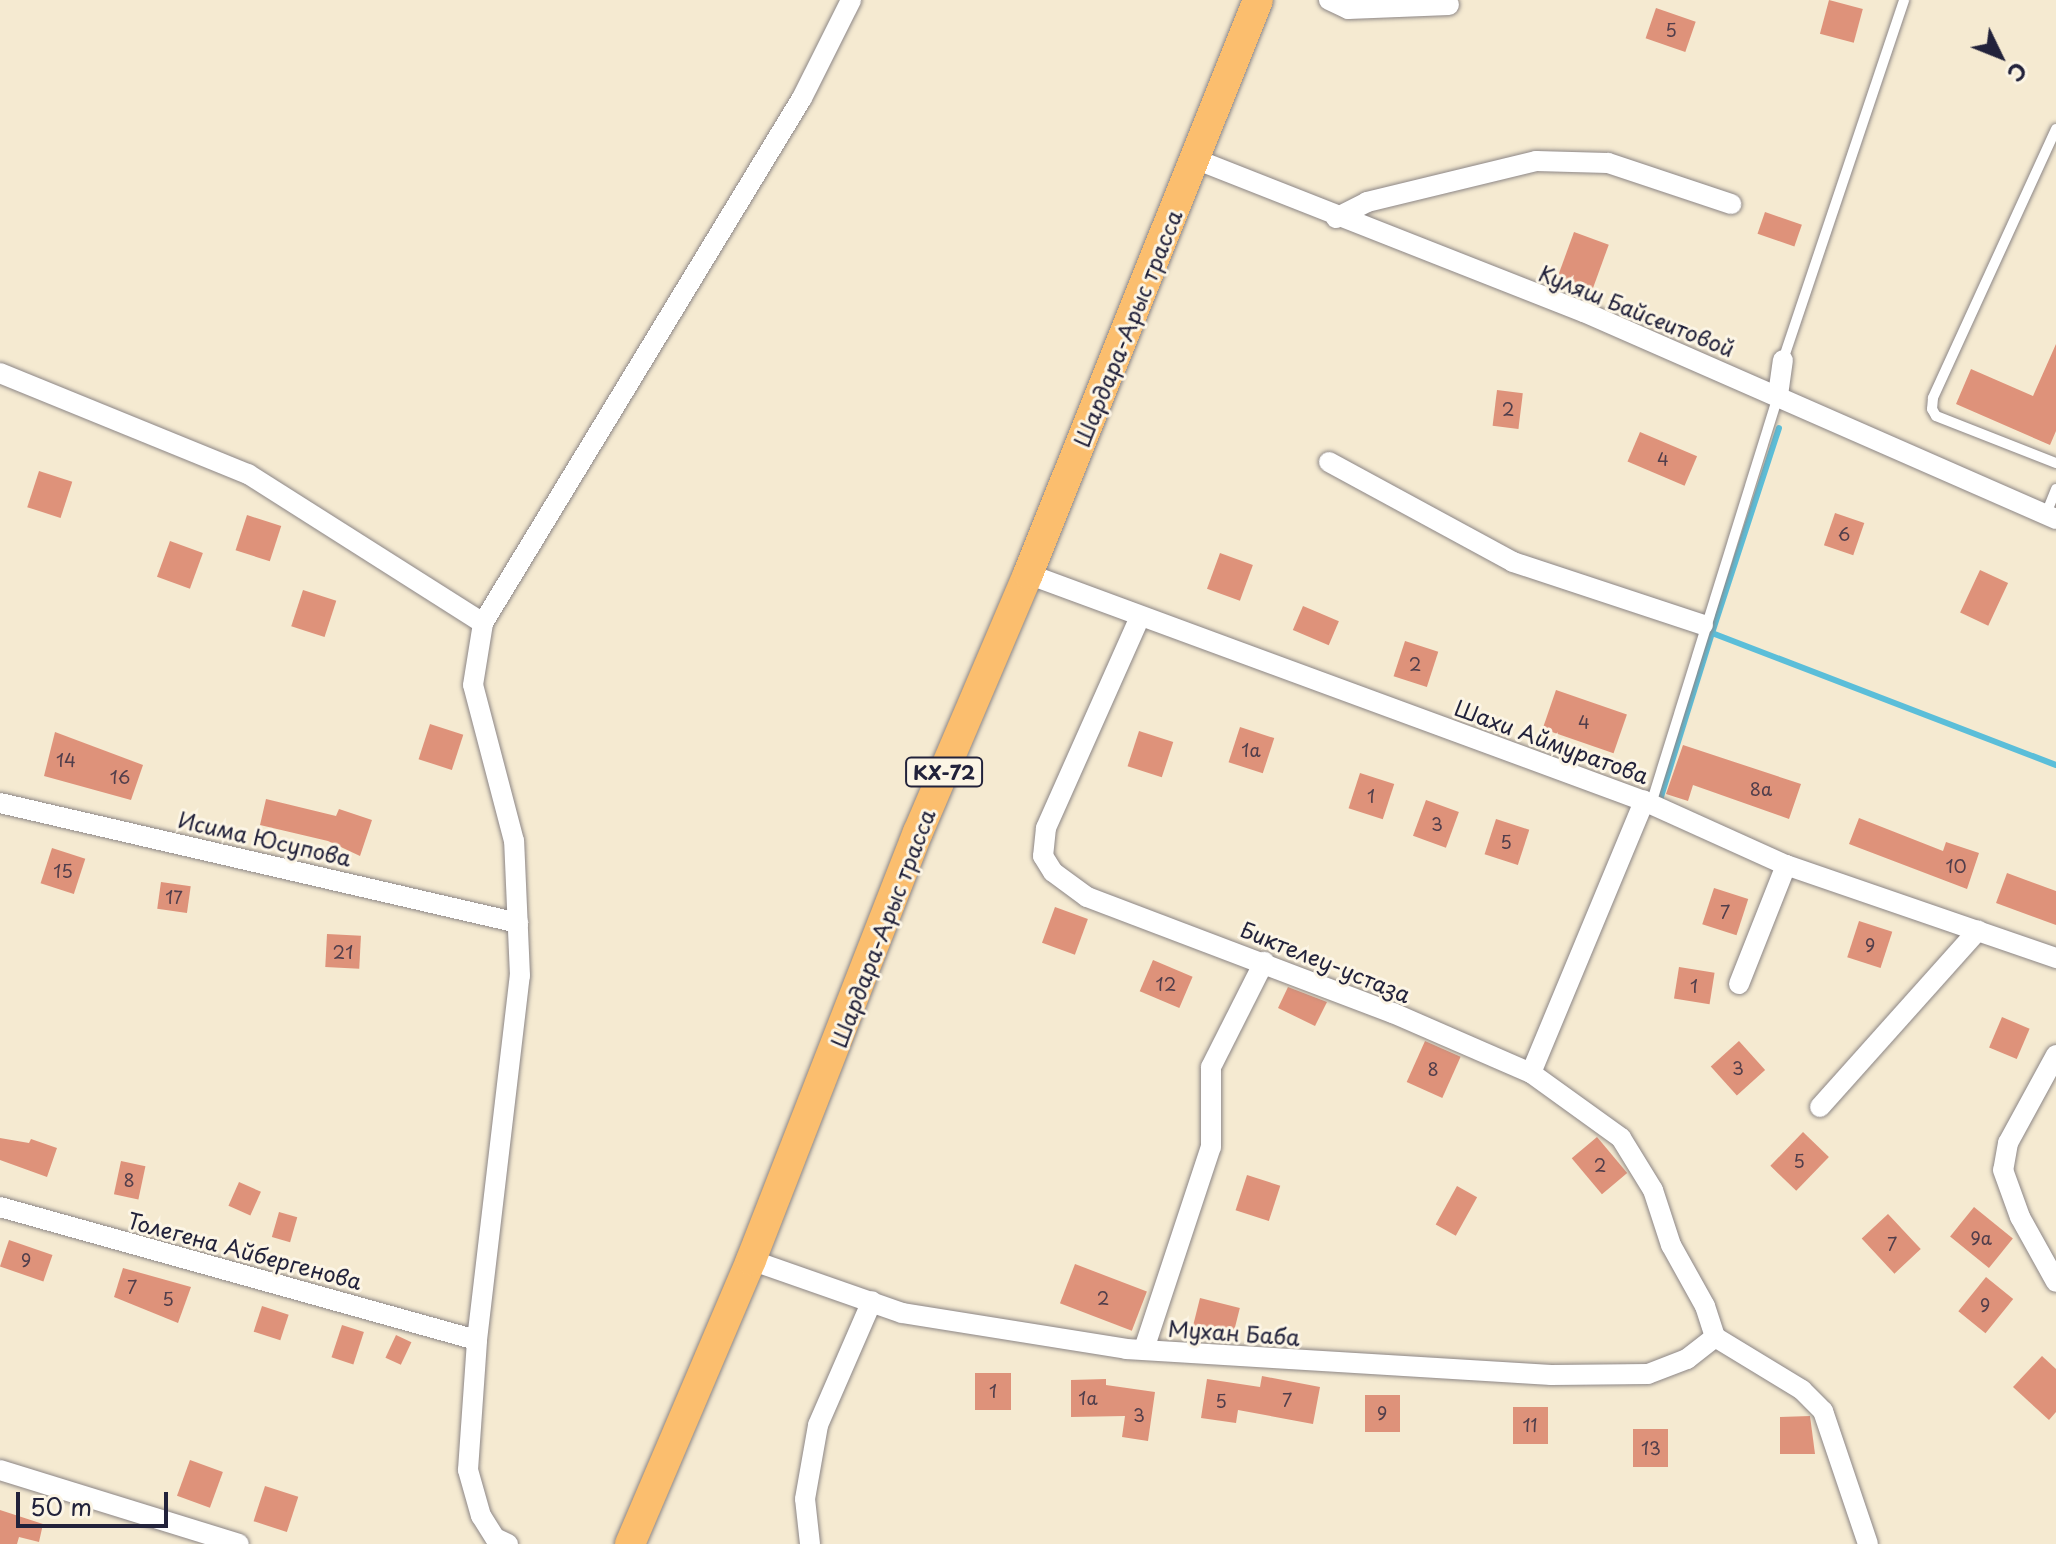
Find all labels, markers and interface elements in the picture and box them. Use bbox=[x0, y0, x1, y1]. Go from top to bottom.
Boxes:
north arrow bbox=[1960, 16, 2040, 96]
house number: 5 bbox=[1665, 19, 1677, 41]
text: С bbox=[2000, 55, 2036, 90]
street label: Шардара-Арыс трасса bbox=[1067, 205, 1187, 451]
street label: Куляш Байсеитовой bbox=[1535, 259, 1739, 361]
house number: 2 bbox=[1502, 398, 1514, 420]
house number: 4 bbox=[1657, 448, 1669, 470]
house number: 6 bbox=[1838, 523, 1850, 545]
house number: 2 bbox=[1409, 653, 1421, 675]
street label: Шахи Аймуратова bbox=[1451, 694, 1653, 788]
house number: 4 bbox=[1578, 711, 1590, 733]
house number: 1а bbox=[1241, 739, 1261, 761]
house number: 14 bbox=[56, 749, 76, 771]
road number: КХ-72 bbox=[904, 756, 984, 788]
house number: 16 bbox=[110, 766, 130, 788]
house number: 8а bbox=[1750, 778, 1772, 800]
house number: 1 bbox=[1367, 785, 1375, 807]
street label: Исима Юсупова bbox=[175, 805, 355, 871]
street label: Шардара-Арыс трасса bbox=[824, 805, 940, 1051]
house number: 3 bbox=[1431, 813, 1443, 835]
house number: 5 bbox=[1500, 831, 1512, 853]
house number: 10 bbox=[1945, 855, 1967, 877]
house number: 15 bbox=[53, 860, 73, 882]
house number: 17 bbox=[165, 886, 183, 908]
house number: 7 bbox=[1720, 901, 1730, 923]
street label: Биктелеу-устаза bbox=[1237, 915, 1415, 1007]
house number: 9 bbox=[1865, 934, 1875, 956]
house number: 21 bbox=[333, 941, 353, 963]
house number: 12 bbox=[1156, 973, 1176, 995]
house number: 1 bbox=[1690, 975, 1698, 997]
house number: 3 bbox=[1732, 1057, 1744, 1079]
house number: 8 bbox=[1427, 1058, 1439, 1080]
house number: 5 bbox=[1793, 1150, 1805, 1172]
house number: 2 bbox=[1594, 1154, 1606, 1176]
house number: 8 bbox=[123, 1169, 135, 1191]
street label: Толегена Айбергенова bbox=[124, 1206, 366, 1294]
house number: 9а bbox=[1970, 1227, 1992, 1249]
house number: 7 bbox=[1887, 1233, 1897, 1255]
house number: 9 bbox=[21, 1249, 31, 1271]
house number: 7 bbox=[127, 1276, 137, 1298]
house number: 2 bbox=[1097, 1287, 1109, 1309]
house number: 5 bbox=[162, 1288, 174, 1310]
house number: 9 bbox=[1980, 1294, 1990, 1316]
street label: Мухан Баба bbox=[1167, 1314, 1301, 1350]
house number: 1 bbox=[989, 1380, 997, 1402]
house number: 1а bbox=[1078, 1387, 1098, 1409]
house number: 7 bbox=[1282, 1389, 1292, 1411]
house number: 5 bbox=[1215, 1390, 1227, 1412]
house number: 9 bbox=[1377, 1402, 1387, 1424]
house number: 3 bbox=[1133, 1404, 1145, 1426]
house number: 11 bbox=[1522, 1414, 1538, 1436]
house number: 13 bbox=[1641, 1437, 1661, 1459]
scale bar bbox=[20, 1476, 172, 1526]
text: 50 m bbox=[30, 1488, 92, 1524]

